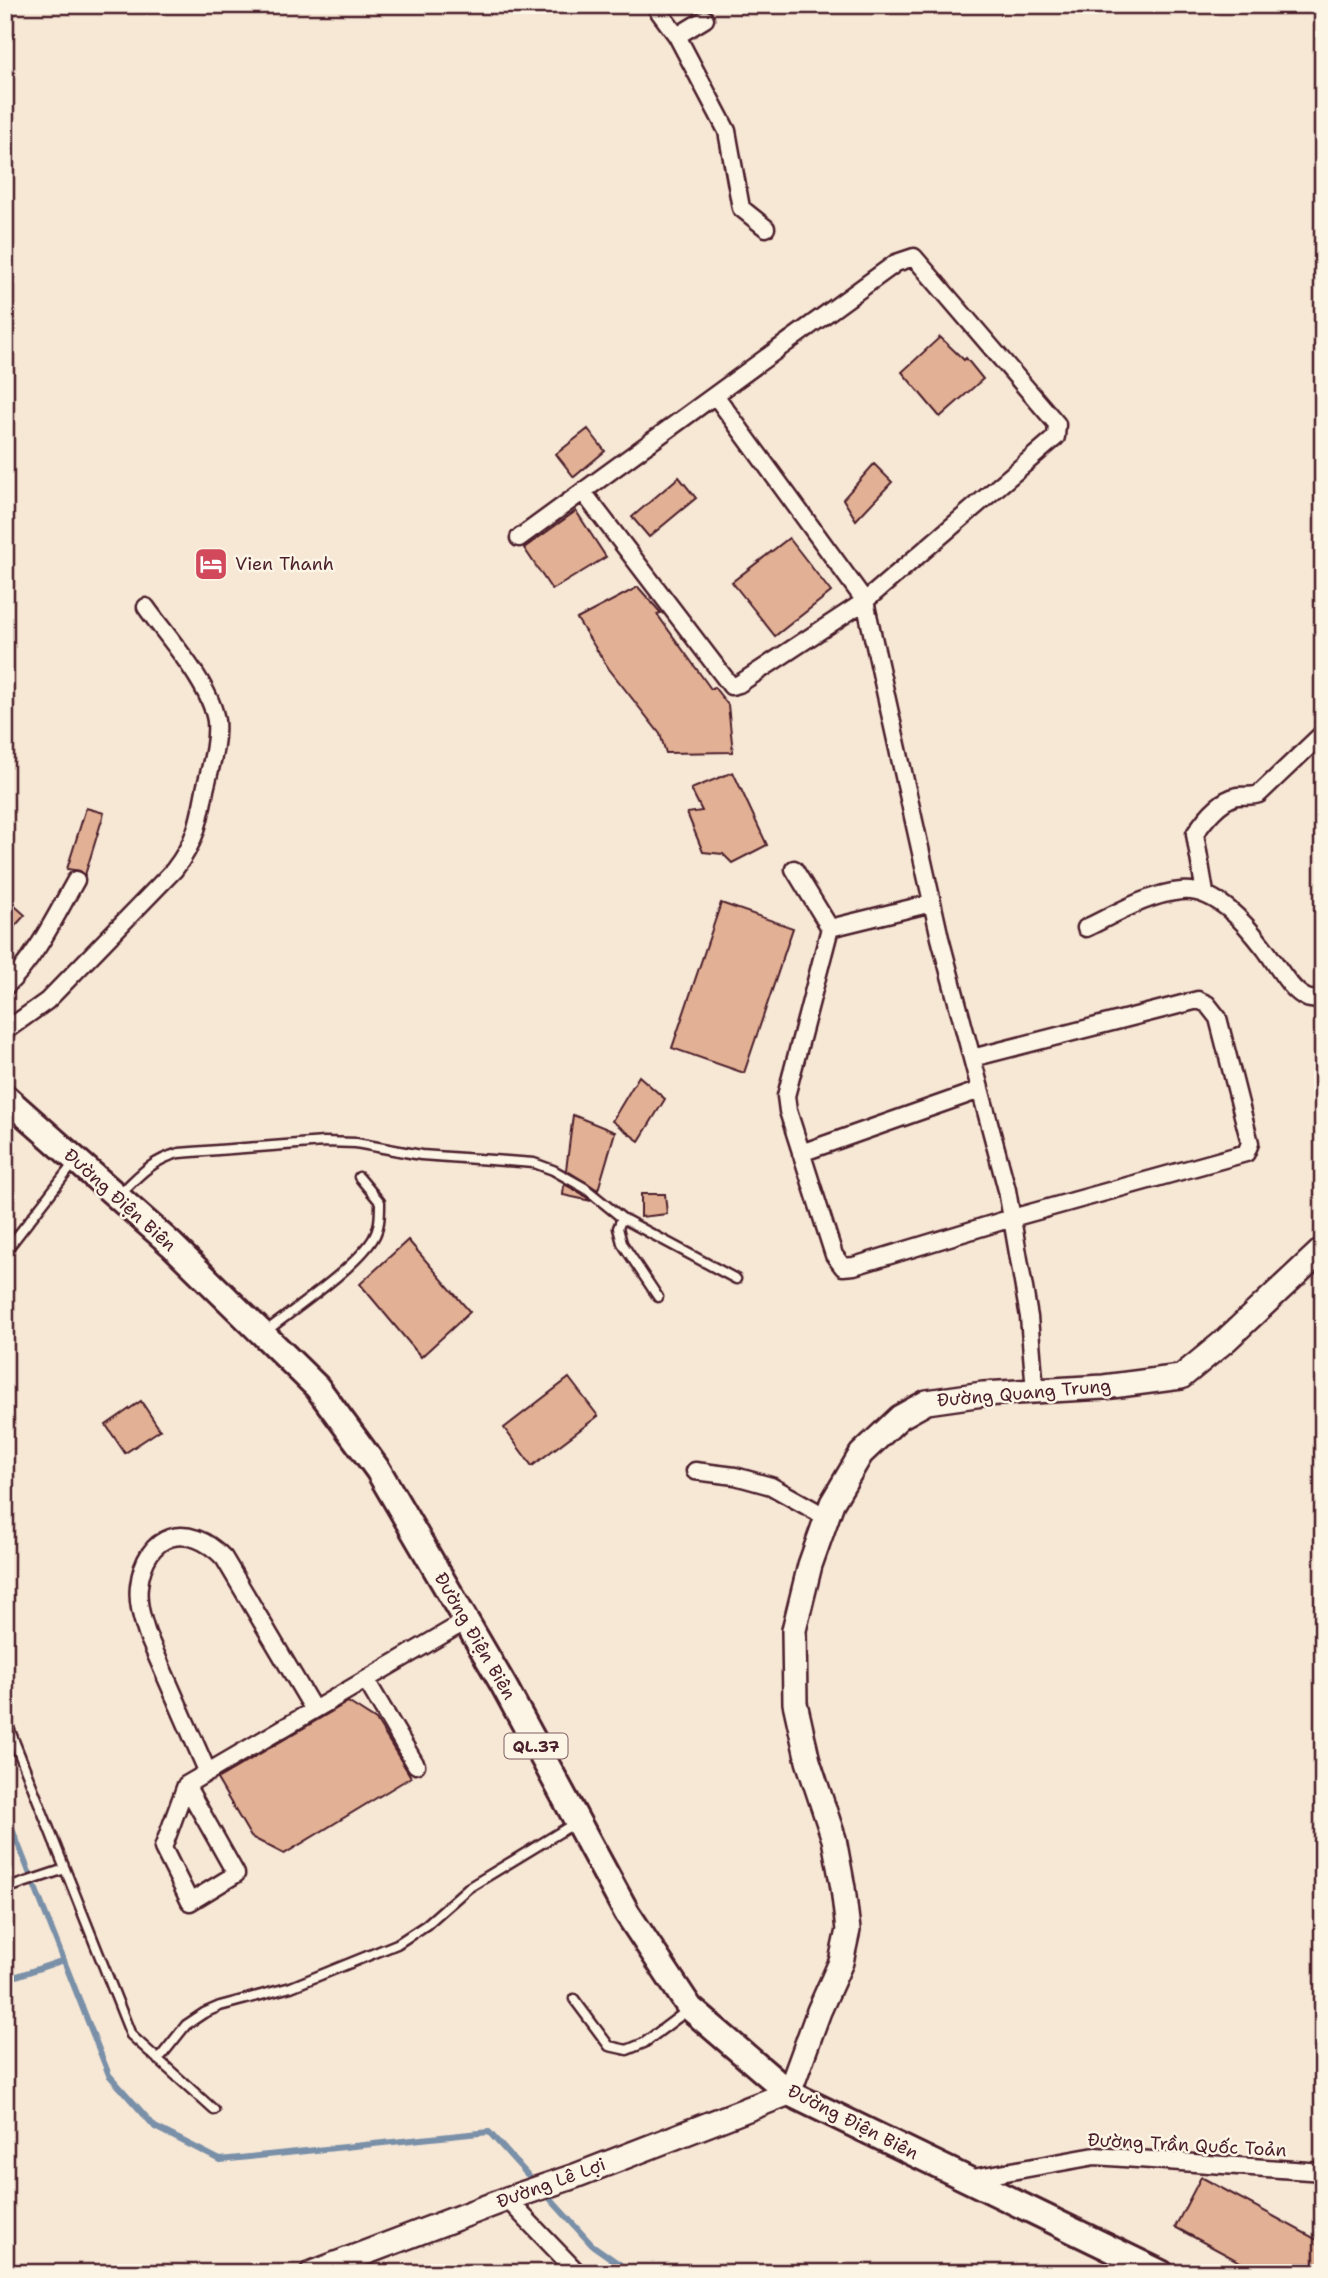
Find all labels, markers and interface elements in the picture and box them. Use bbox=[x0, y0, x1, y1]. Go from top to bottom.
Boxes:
hotel icon: Vien Thanh bbox=[192, 545, 230, 583]
place label: Vien Thanh bbox=[235, 552, 334, 576]
street label: Đường Điện Biên bbox=[59, 1143, 181, 1257]
street label: Đường Quang Trung bbox=[936, 1373, 1112, 1413]
street label: Đường Điện Biên bbox=[429, 1568, 521, 1704]
road number: QL.37 bbox=[504, 1734, 568, 1758]
street label: Đường Điện Biên bbox=[784, 2079, 922, 2165]
street label: Đường Trần Quốc Toản bbox=[1087, 2128, 1287, 2162]
street label: Đường Lê Lợi bbox=[493, 2152, 609, 2214]

